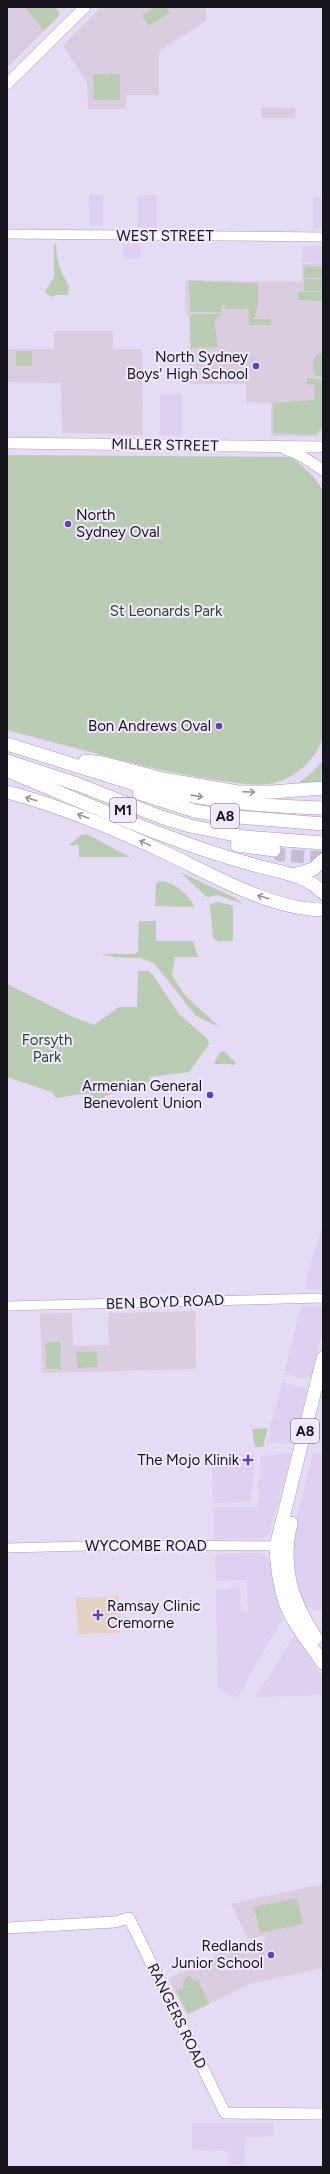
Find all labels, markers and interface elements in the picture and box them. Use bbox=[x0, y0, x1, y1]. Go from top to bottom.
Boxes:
street label: WEST STREET bbox=[116, 227, 214, 245]
place label: North Sydney Boys' High School bbox=[127, 348, 248, 383]
marker: North Sydney Boys' High School bbox=[251, 361, 261, 371]
street label: MILLER STREET bbox=[111, 435, 219, 455]
place label: North Sydney Oval bbox=[76, 506, 160, 541]
marker: North Sydney Oval bbox=[63, 519, 73, 529]
park label: St Leonards Park bbox=[110, 602, 223, 620]
place label: Bon Andrews Oval bbox=[88, 717, 211, 735]
marker: Bon Andrews Oval bbox=[214, 721, 224, 731]
one-way arrow bbox=[242, 789, 255, 796]
one-way arrow bbox=[190, 792, 203, 800]
one-way arrow bbox=[25, 795, 38, 802]
road number: M1 bbox=[110, 798, 136, 822]
road number: A8 bbox=[211, 804, 239, 828]
one-way arrow bbox=[78, 812, 90, 820]
one-way arrow bbox=[140, 839, 152, 846]
one-way arrow bbox=[257, 893, 270, 900]
park label: Forsyth Park bbox=[22, 1031, 72, 1066]
place label: Armenian General Benevolent Union bbox=[82, 1077, 202, 1112]
marker: Armenian General Benevolent Union bbox=[205, 1090, 215, 1100]
street label: BEN BOYD ROAD bbox=[105, 1291, 225, 1313]
road number: A8 bbox=[291, 1419, 319, 1443]
place label: The Mojo Klinik bbox=[138, 1451, 240, 1469]
marker: The Mojo Klinik bbox=[242, 1454, 254, 1466]
street label: WYCOMBE ROAD bbox=[85, 1537, 207, 1555]
place label: Ramsay Clinic Cremorne bbox=[107, 1597, 201, 1632]
marker: Ramsay Clinic Cremorne bbox=[92, 1609, 104, 1621]
place label: Redlands Junior School bbox=[171, 1937, 263, 1972]
marker: Redlands Junior School bbox=[266, 1950, 276, 1960]
street label: RANGERS ROAD bbox=[144, 1960, 210, 2072]

